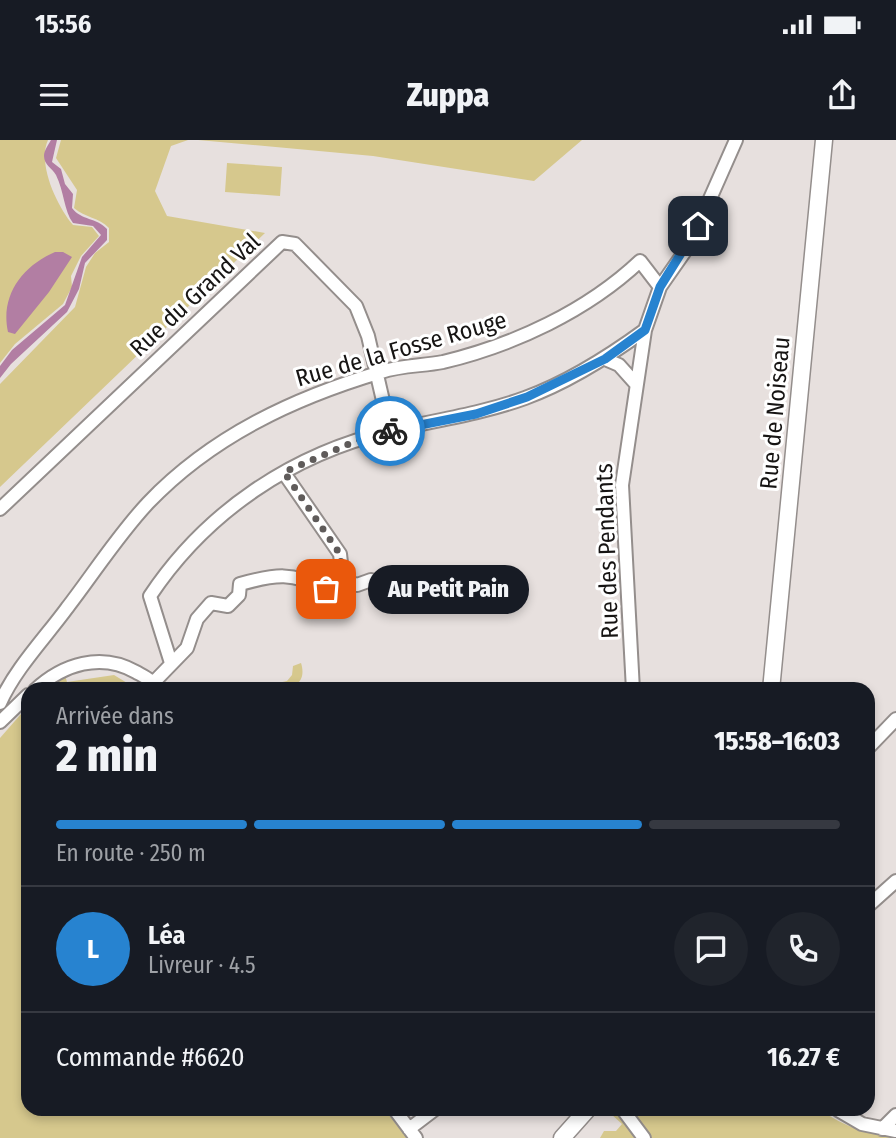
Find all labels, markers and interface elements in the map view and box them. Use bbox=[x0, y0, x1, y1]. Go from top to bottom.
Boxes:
text: 15:56 bbox=[35, 9, 91, 40]
icon: menu bbox=[35, 76, 73, 114]
text: Zuppa bbox=[407, 76, 489, 114]
icon: share bbox=[823, 76, 861, 114]
pin bbox=[668, 196, 728, 256]
icon: home bbox=[679, 207, 717, 245]
street label: Rue du Grand Val bbox=[124, 228, 266, 362]
street label: Rue de la Fosse Rouge bbox=[292, 306, 510, 392]
street label: Rue de Noiseau bbox=[754, 336, 796, 490]
courier bbox=[355, 396, 425, 466]
icon: bike bbox=[371, 412, 409, 450]
street label: Rue des Pendants bbox=[590, 463, 624, 639]
pin bbox=[296, 559, 356, 619]
callout: Au Petit Pain bbox=[368, 564, 529, 614]
icon: bag bbox=[307, 570, 345, 608]
text: Au Petit Pain bbox=[388, 575, 509, 603]
text: Arrivée dans bbox=[56, 702, 174, 730]
text: 15:58–16:03 bbox=[714, 726, 840, 757]
text: 2 min bbox=[56, 728, 158, 783]
text: En route · 250 m bbox=[56, 839, 206, 867]
button: chat bbox=[674, 912, 748, 986]
button: phone bbox=[766, 912, 840, 986]
text: Léa bbox=[148, 920, 185, 951]
text: L bbox=[87, 934, 99, 965]
text: Livreur · 4.5 bbox=[148, 951, 256, 979]
text: Commande #6620 bbox=[56, 1042, 245, 1073]
text: 16.27 € bbox=[767, 1042, 840, 1073]

